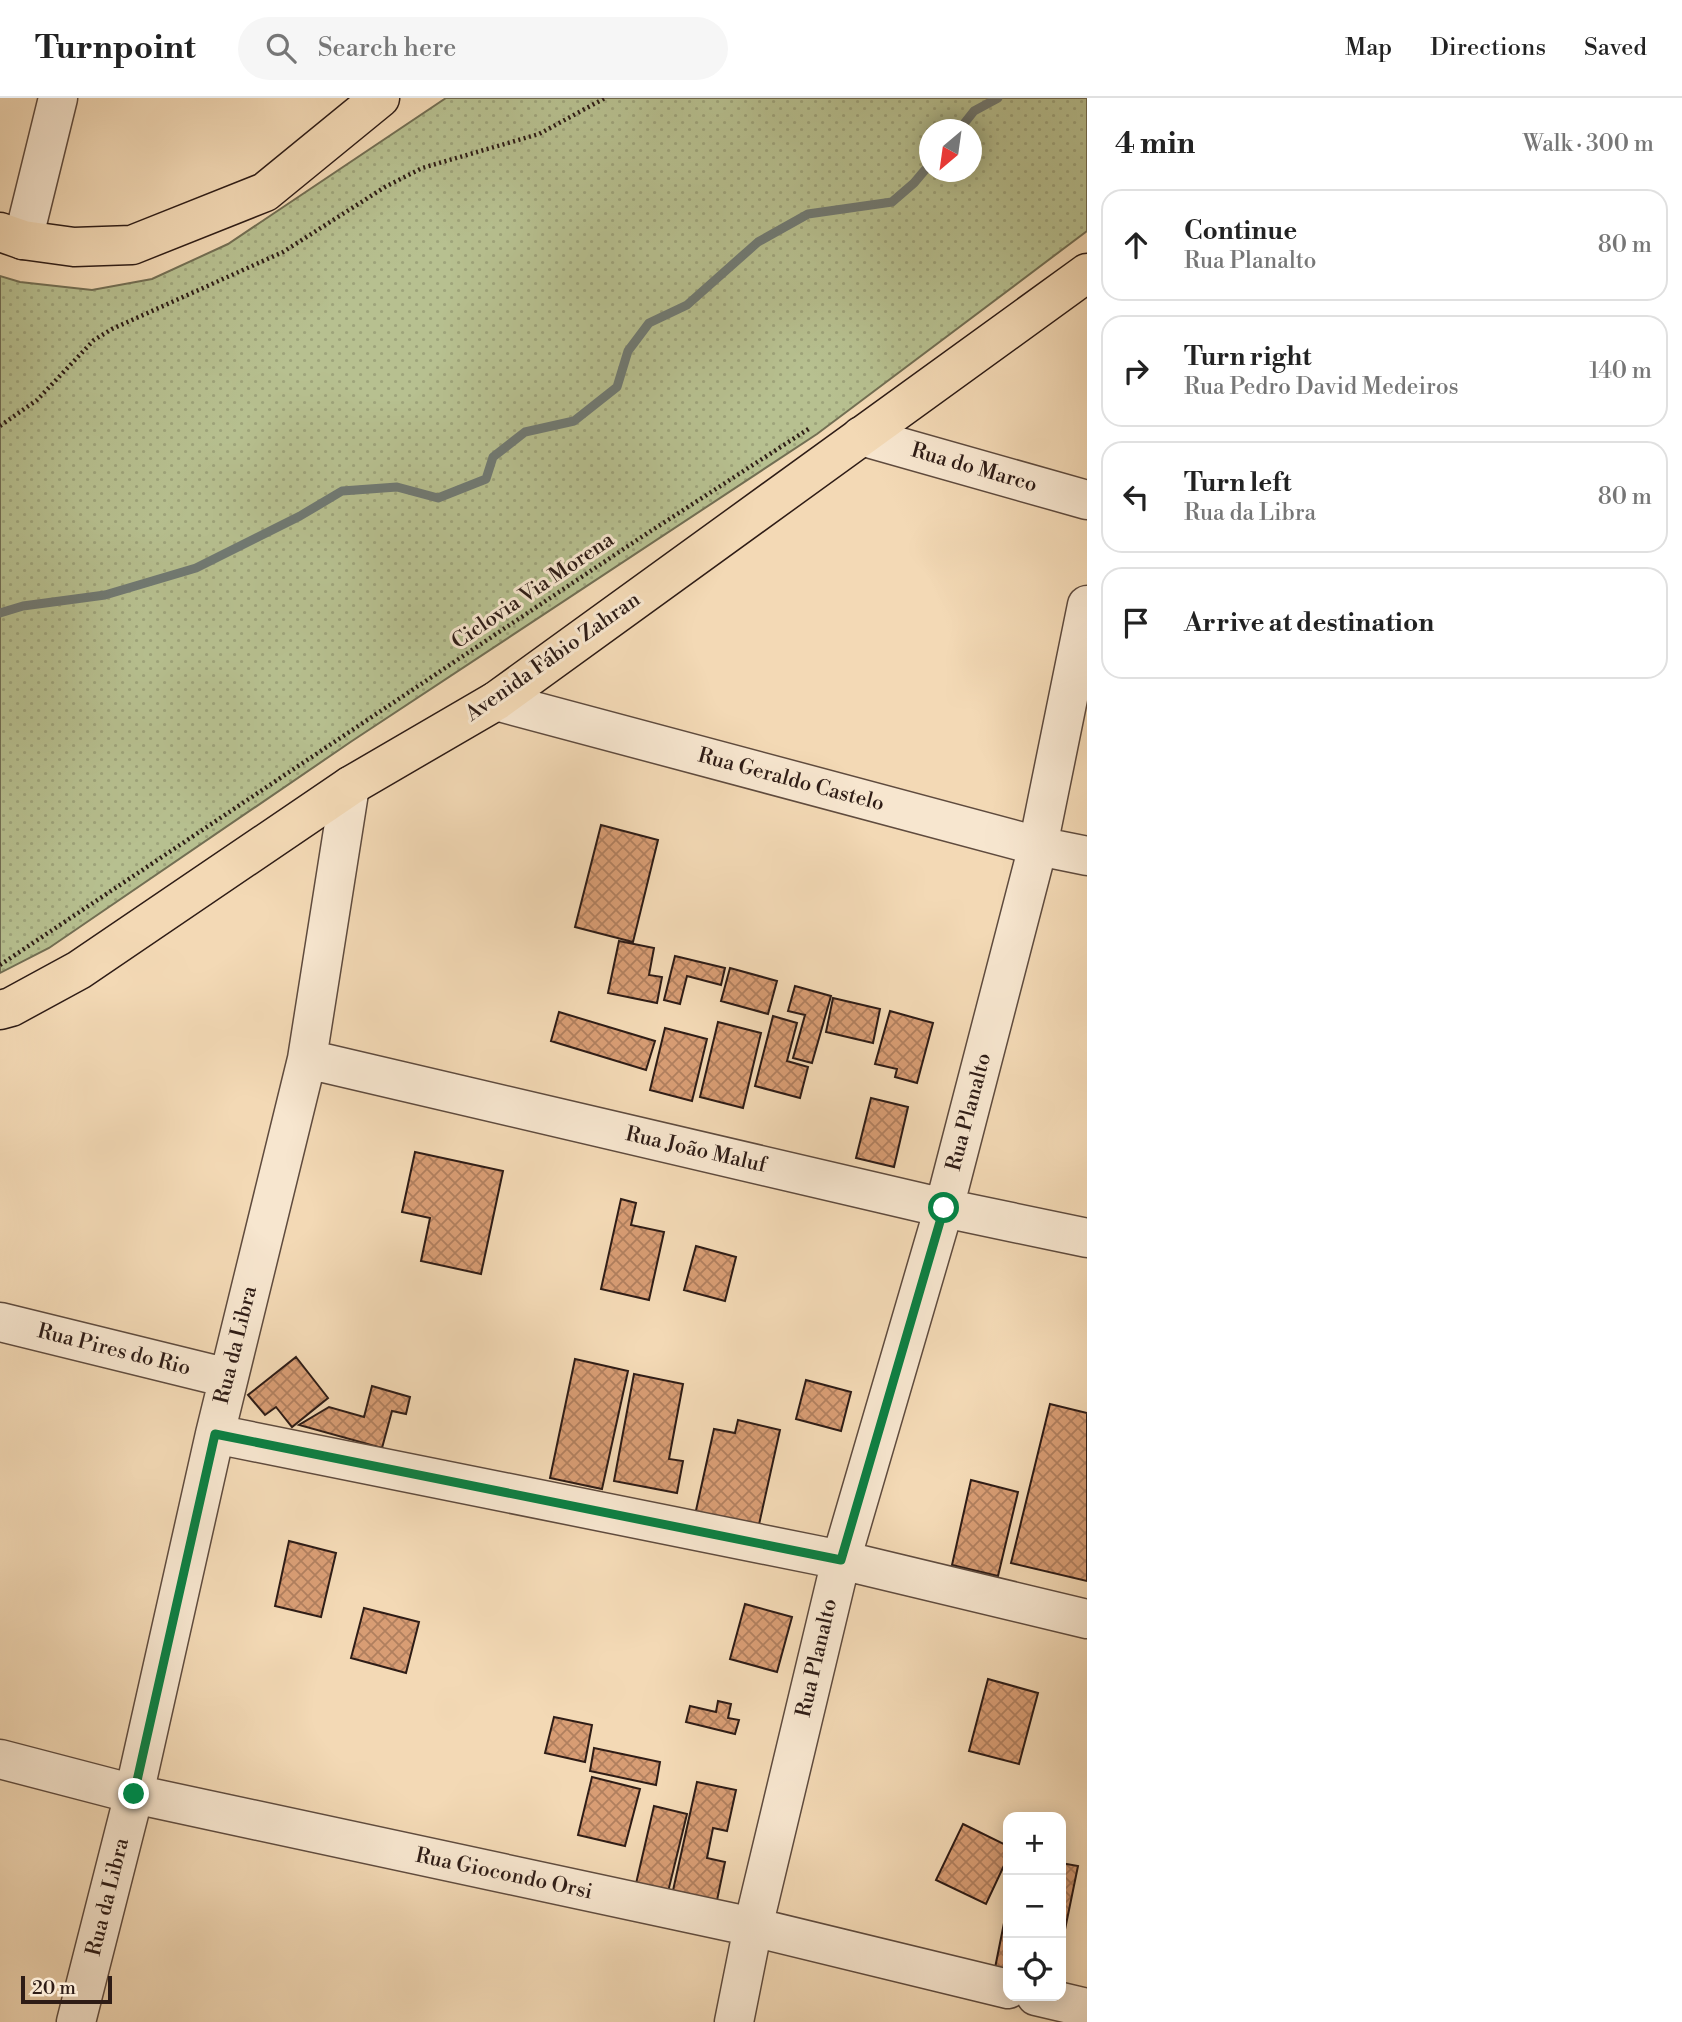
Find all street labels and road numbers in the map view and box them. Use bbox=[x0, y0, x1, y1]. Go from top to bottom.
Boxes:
street label: Rua do Marco bbox=[908, 438, 1040, 498]
street label: Ciclovia Via Morena bbox=[447, 527, 620, 655]
street label: Avenida Fábio Zahran bbox=[460, 587, 646, 728]
street label: Rua Geraldo Castelo bbox=[695, 743, 887, 817]
street label: Rua Planalto bbox=[941, 1050, 997, 1174]
street label: Rua João Maluf bbox=[623, 1121, 770, 1179]
street label: Rua da Libra bbox=[209, 1283, 263, 1407]
street label: Rua Pires do Rio bbox=[35, 1318, 193, 1382]
street label: Rua Planalto bbox=[791, 1596, 843, 1720]
street label: Rua da Libra bbox=[81, 1835, 135, 1959]
street label: Rua Giocondo Orsi bbox=[413, 1843, 595, 1905]

